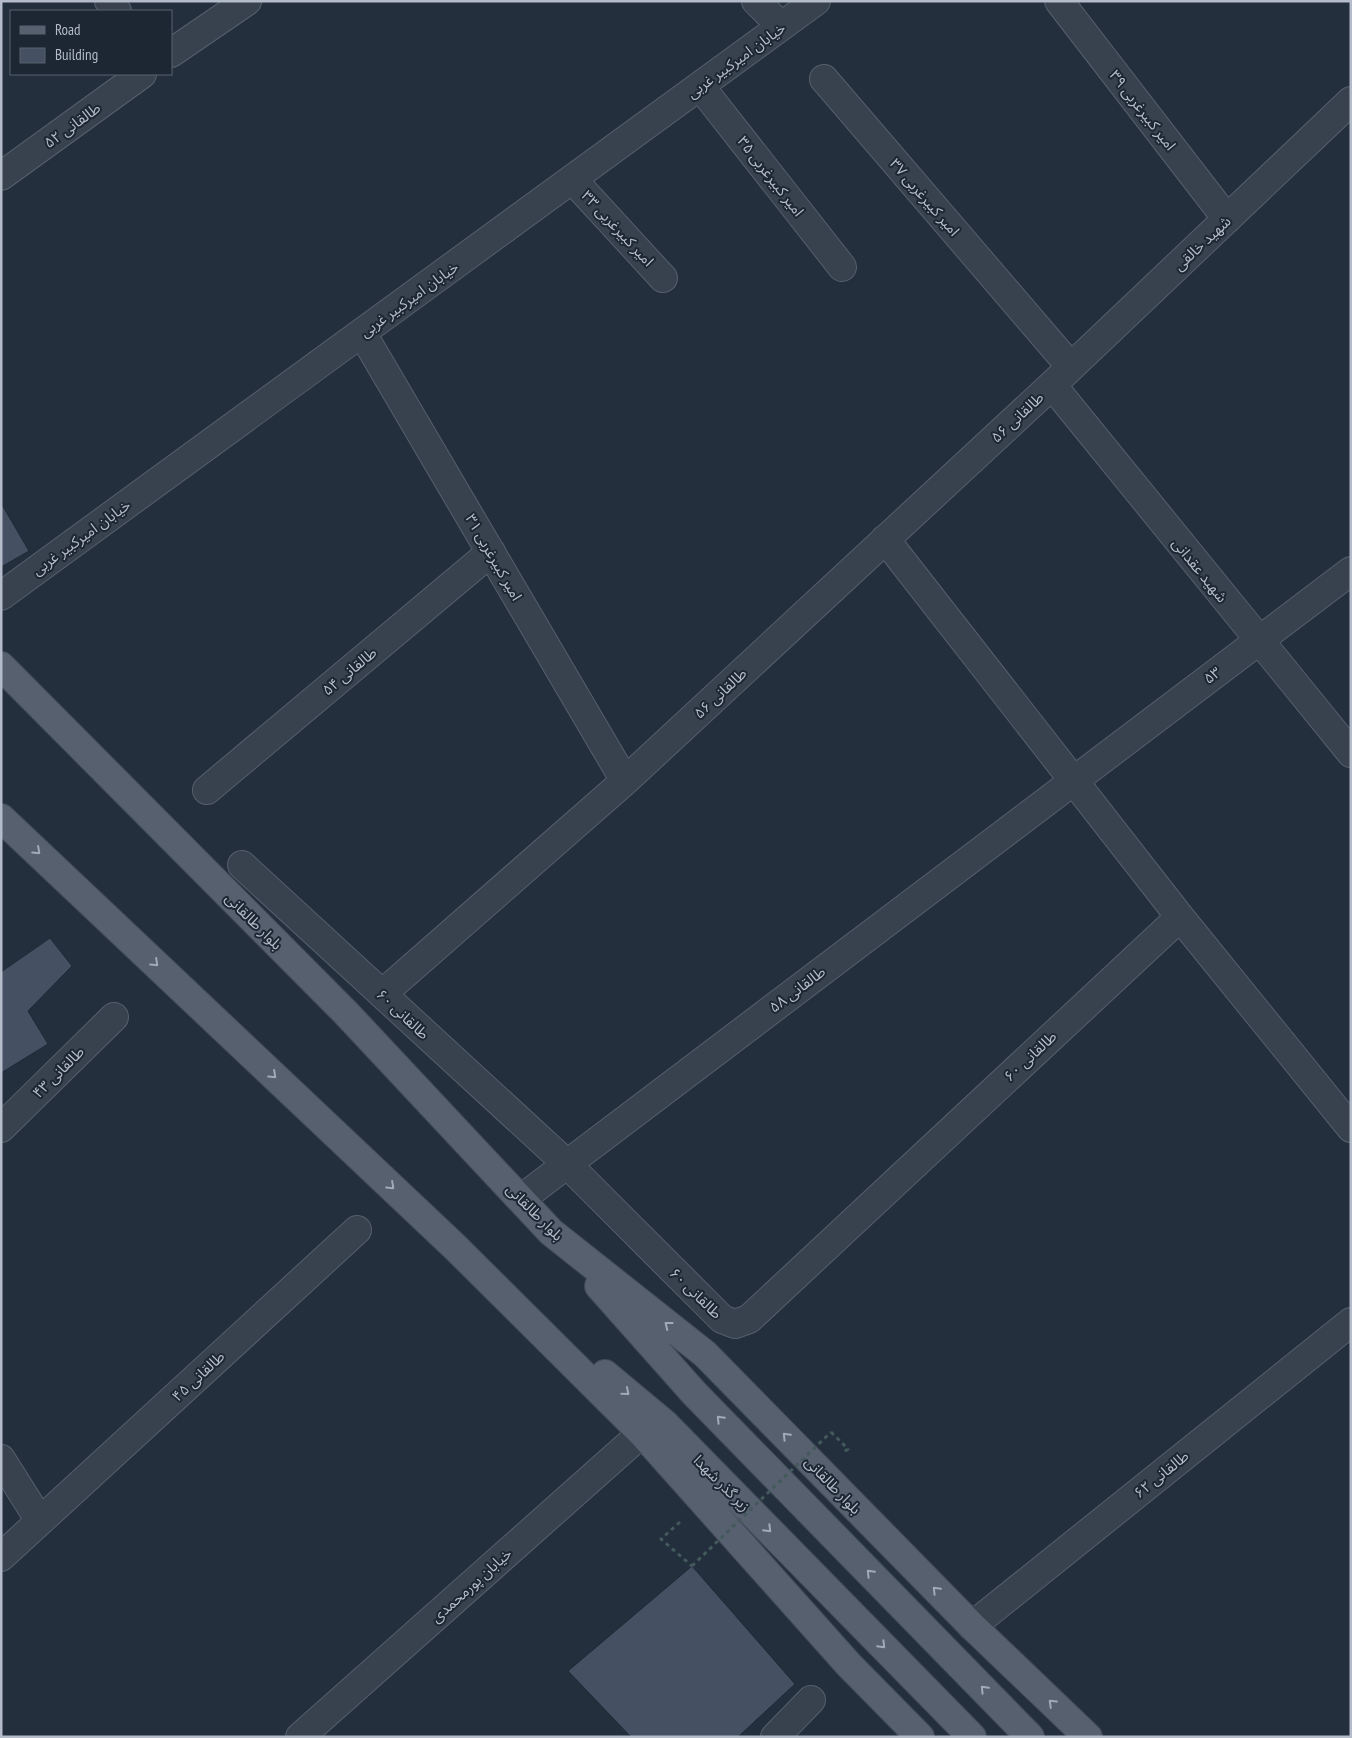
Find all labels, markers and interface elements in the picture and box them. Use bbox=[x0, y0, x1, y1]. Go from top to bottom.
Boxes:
legend bbox=[10, 10, 172, 75]
street label: خیابان امیرکبیر غربی bbox=[683, 18, 789, 102]
text: Road bbox=[55, 20, 81, 39]
text: Building bbox=[55, 45, 98, 64]
street label: امیر کبیرغربی ۳۹ bbox=[1106, 66, 1180, 154]
street label: طالقانی ۵۲ bbox=[40, 98, 104, 152]
street label: امیر کبیرغربی ۳۵ bbox=[734, 132, 808, 220]
street label: امیر کبیرغربی ۳۷ bbox=[886, 154, 964, 240]
street label: امیر کبیرغربی ۳۳ bbox=[578, 186, 658, 270]
street label: شهید خالقی bbox=[1169, 211, 1235, 274]
street label: خیابان امیرکبیر غربی bbox=[356, 257, 462, 341]
street label: طالقانی ۵۶ bbox=[987, 388, 1047, 446]
street label: خیابان امیرکبیر غربی bbox=[28, 495, 134, 579]
street label: امیر کبیرغربی ۳۱ bbox=[461, 510, 527, 604]
street label: شهید عقدانی bbox=[1168, 534, 1232, 606]
street label: طالقانی ۵۴ bbox=[318, 643, 380, 699]
street label: ۵۳ bbox=[1199, 662, 1225, 688]
street label: طالقانی ۵۶ bbox=[690, 664, 750, 722]
one-way arrow bbox=[31, 845, 40, 854]
street label: بلوار طالقانی bbox=[221, 888, 287, 954]
one-way arrow bbox=[149, 957, 158, 966]
street label: طالقانی ۵۸ bbox=[765, 962, 829, 1016]
street label: طالقانی ۶۰ bbox=[373, 985, 433, 1043]
street label: طالقانی ۶۰ bbox=[1000, 1027, 1060, 1085]
street label: طالقانی ۴۳ bbox=[28, 1042, 88, 1102]
one-way arrow bbox=[267, 1069, 276, 1078]
street label: بلوار طالقانی bbox=[502, 1179, 568, 1245]
one-way arrow bbox=[385, 1180, 394, 1189]
street label: طالقانی ۶۰ bbox=[666, 1263, 726, 1323]
one-way arrow bbox=[665, 1322, 674, 1330]
street label: طالقانی ۴۵ bbox=[168, 1347, 228, 1405]
one-way arrow bbox=[621, 1386, 630, 1395]
one-way arrow bbox=[717, 1416, 726, 1425]
one-way arrow bbox=[783, 1433, 792, 1442]
street label: طالقانی ۶۲ bbox=[1130, 1446, 1192, 1502]
street label: زیر گذر شهدا bbox=[690, 1451, 754, 1515]
street label: بلوار طالقانی bbox=[801, 1452, 865, 1518]
one-way arrow bbox=[762, 1523, 771, 1532]
street label: خیابان پورمحمدی bbox=[427, 1544, 516, 1627]
one-way arrow bbox=[867, 1570, 876, 1579]
one-way arrow bbox=[933, 1586, 942, 1595]
one-way arrow bbox=[876, 1639, 885, 1648]
one-way arrow bbox=[981, 1686, 990, 1695]
one-way arrow bbox=[1049, 1700, 1058, 1709]

